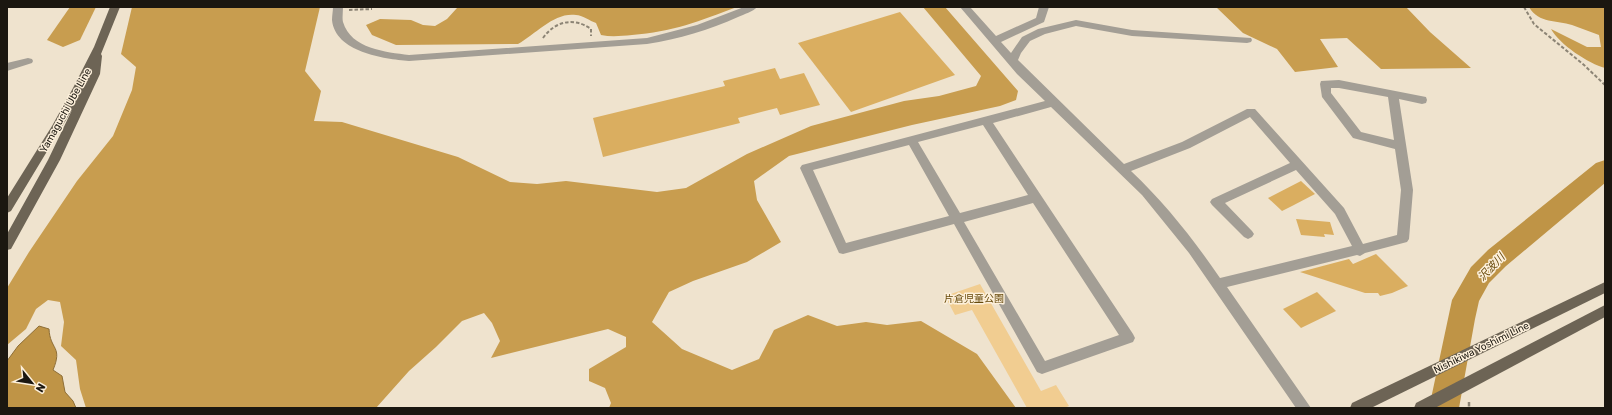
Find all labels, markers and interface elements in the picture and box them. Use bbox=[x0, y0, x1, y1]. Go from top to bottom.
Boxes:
street label: Yamaguchi Ube Line bbox=[38, 66, 94, 155]
water label: 沢波川 bbox=[1475, 250, 1508, 284]
park label: 片倉児童公園 bbox=[944, 293, 1004, 305]
street label: Nishikiwa Yoshimi Line bbox=[1432, 319, 1531, 376]
north arrow bbox=[12, 363, 52, 403]
text: N bbox=[33, 381, 48, 394]

